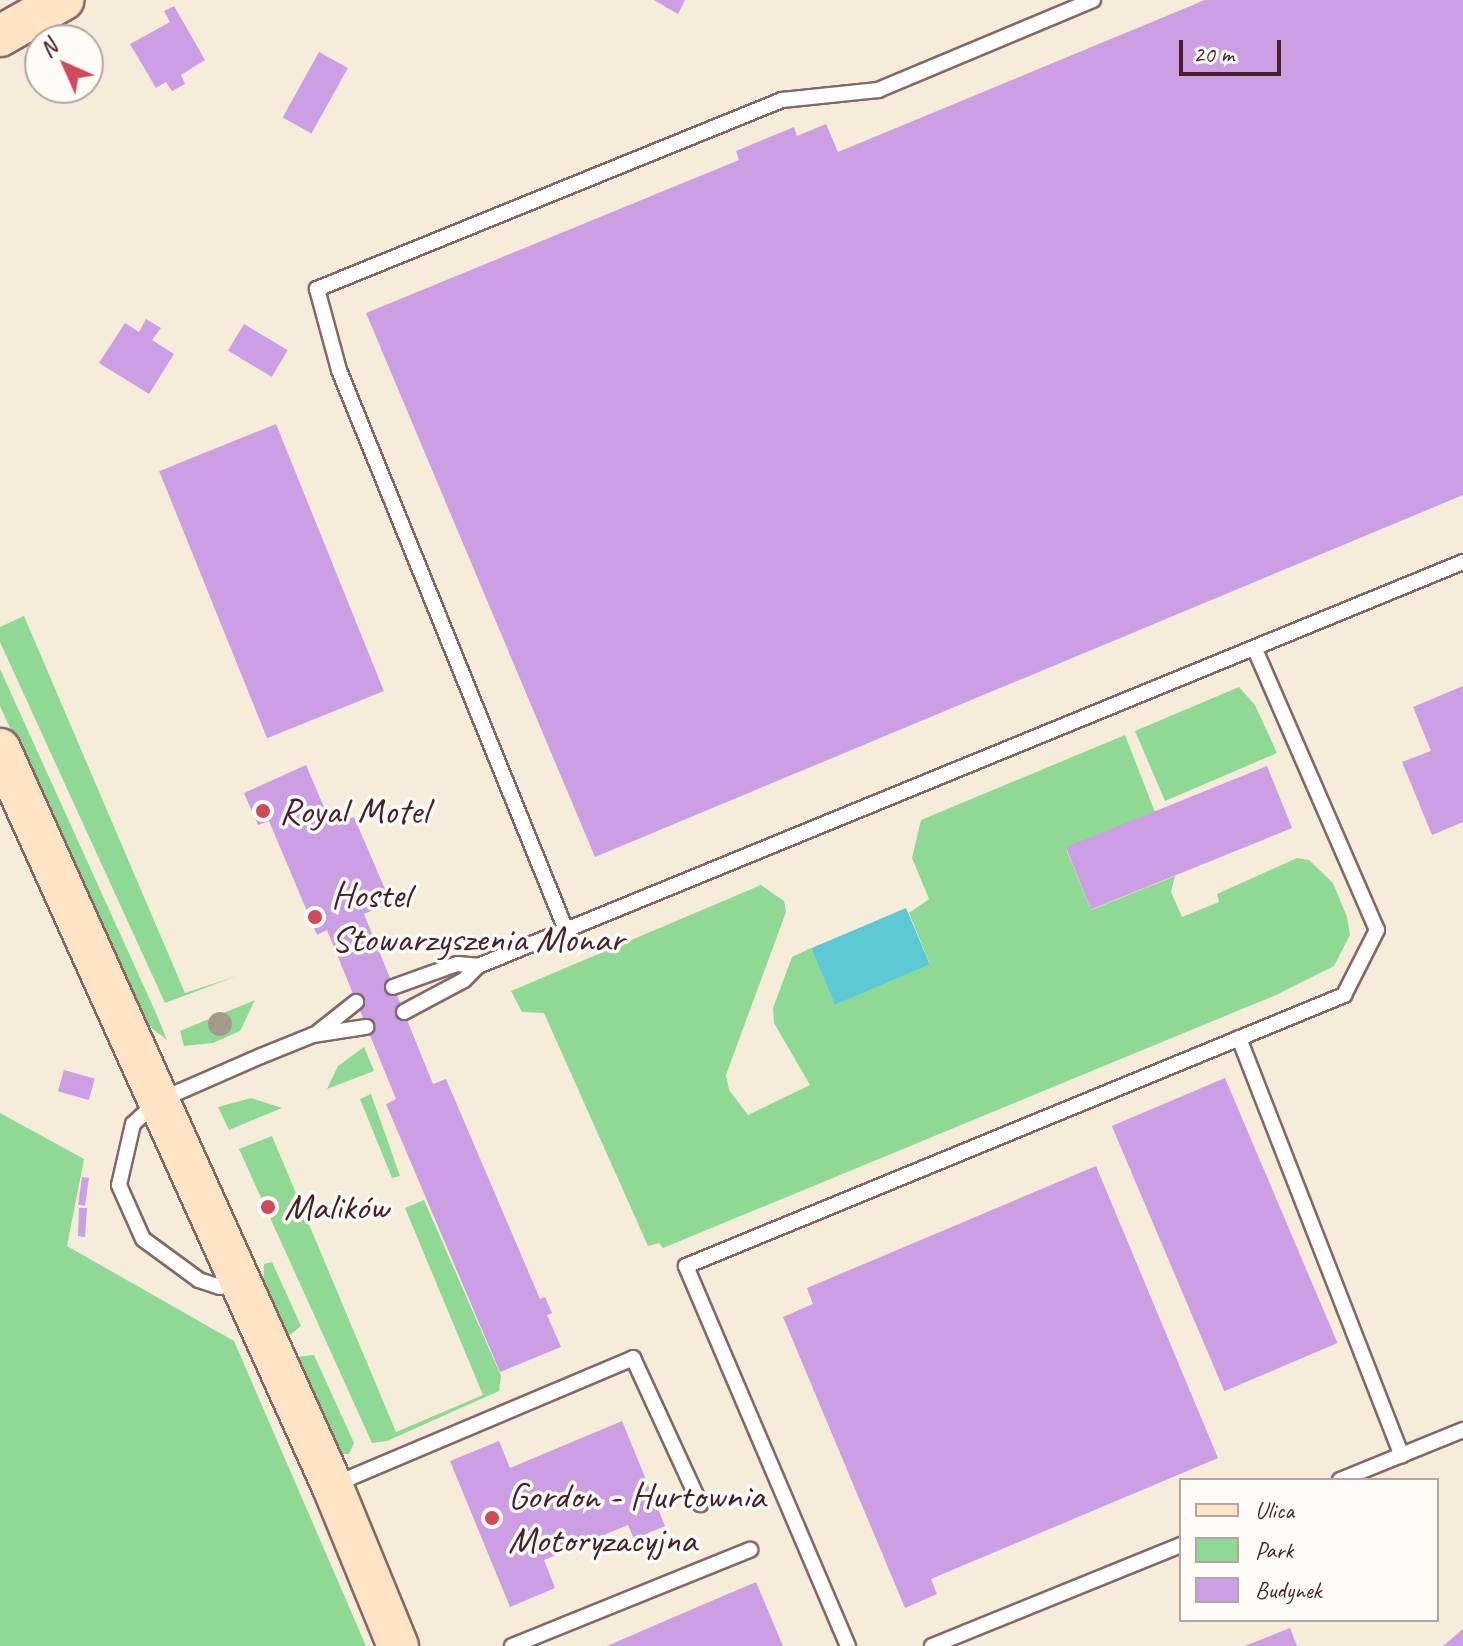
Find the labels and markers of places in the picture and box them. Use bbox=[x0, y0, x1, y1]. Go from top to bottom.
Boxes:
place label: Royal Motel bbox=[279, 788, 428, 834]
marker: Royal Motel bbox=[254, 802, 272, 820]
place label: Hostel Stowarzyszenia Monar bbox=[331, 872, 622, 962]
marker: Hostel Stowarzyszenia Monar bbox=[306, 908, 324, 926]
place label: Malików bbox=[284, 1184, 388, 1230]
marker: Malików bbox=[259, 1198, 277, 1216]
place label: Gordon - Hurtownia Motoryzacyjna bbox=[508, 1473, 765, 1562]
marker: Gordon - Hurtownia Motoryzacyjna bbox=[483, 1509, 501, 1527]

